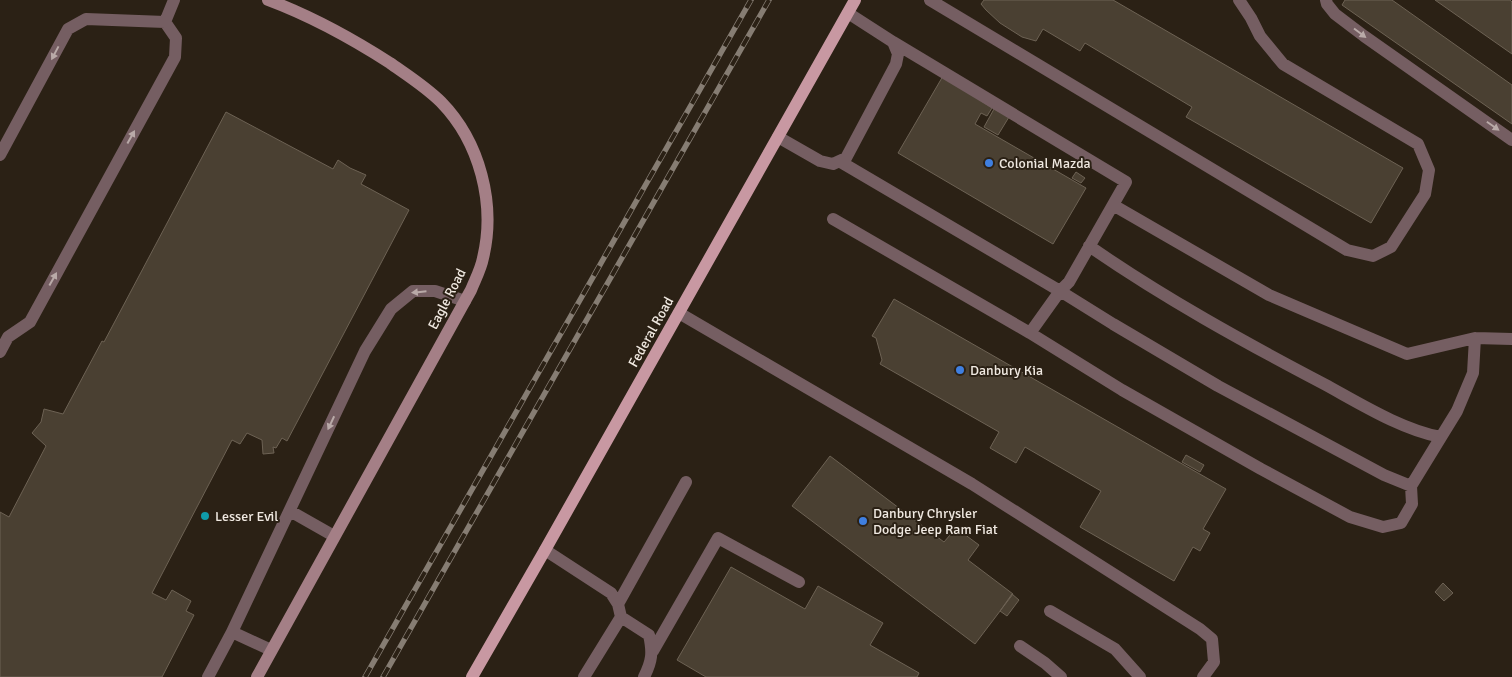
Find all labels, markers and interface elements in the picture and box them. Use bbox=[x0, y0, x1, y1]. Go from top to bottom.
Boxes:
one-way arrow bbox=[1353, 28, 1367, 38]
one-way arrow bbox=[51, 46, 59, 61]
one-way arrow bbox=[1486, 121, 1500, 131]
one-way arrow bbox=[127, 130, 136, 143]
place label: Colonial Mazda bbox=[999, 155, 1091, 172]
marker: Colonial Mazda bbox=[983, 157, 995, 169]
street label: Eagle Road bbox=[424, 266, 470, 332]
one-way arrow bbox=[49, 272, 57, 286]
one-way arrow bbox=[410, 288, 426, 296]
street label: Federal Road bbox=[625, 294, 677, 370]
place label: Danbury Kia bbox=[970, 362, 1043, 379]
marker: Danbury Kia bbox=[954, 364, 966, 376]
one-way arrow bbox=[327, 416, 335, 430]
place label: Danbury Chrysler Dodge Jeep Ram Fiat bbox=[873, 505, 998, 538]
place label: Lesser Evil bbox=[215, 508, 278, 525]
marker: Lesser Evil bbox=[199, 510, 211, 522]
marker: Danbury Chrysler Dodge Jeep Ram Fiat bbox=[857, 515, 869, 527]

